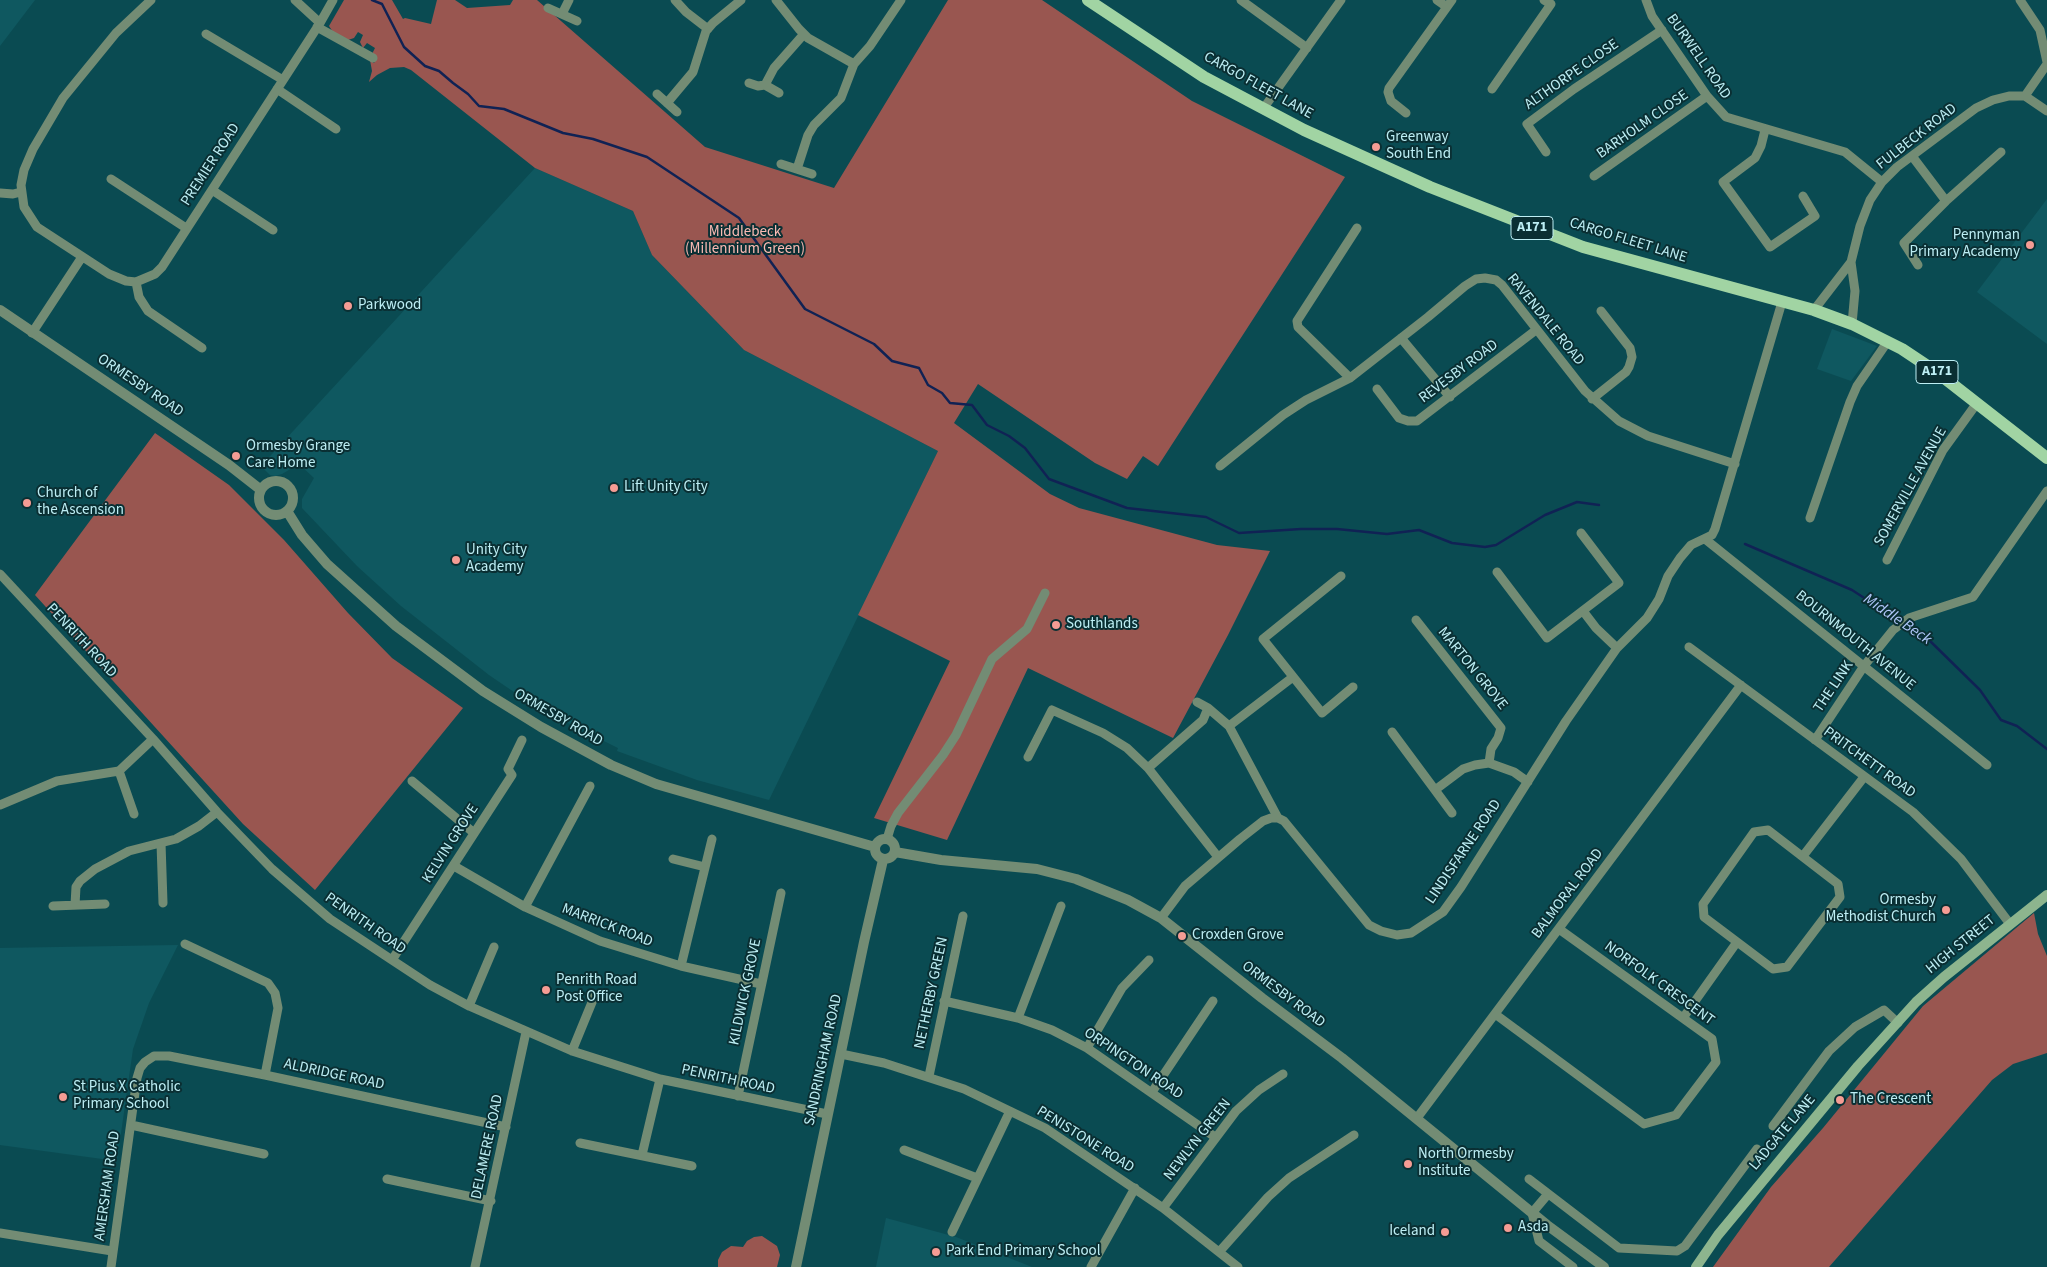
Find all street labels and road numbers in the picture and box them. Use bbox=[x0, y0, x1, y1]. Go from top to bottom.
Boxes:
street label: BURWELL ROAD bbox=[1662, 11, 1734, 103]
street label: ALTHORPE CLOSE bbox=[1522, 36, 1622, 114]
street label: CARGO FLEET LANE bbox=[1200, 49, 1316, 123]
street label: BARHOLM CLOSE bbox=[1594, 87, 1692, 163]
street label: FULBECK ROAD bbox=[1873, 100, 1961, 174]
street label: PREMIER ROAD bbox=[178, 120, 244, 210]
street label: CARGO FLEET LANE bbox=[1567, 215, 1689, 267]
road number: A171 bbox=[1511, 217, 1553, 240]
street label: RAVENDALE ROAD bbox=[1502, 270, 1588, 370]
street label: REVESBY ROAD bbox=[1416, 336, 1502, 408]
street label: ORMESBY ROAD bbox=[94, 351, 186, 421]
road number: A171 bbox=[1916, 361, 1958, 384]
street label: SOMERVILLE AVENUE bbox=[1871, 424, 1951, 550]
street label: BOURNMOUTH AVENUE bbox=[1791, 587, 1919, 695]
street label: PENRITH ROAD bbox=[42, 600, 120, 682]
street label: MARTON GROVE bbox=[1433, 624, 1511, 714]
street label: THE LINK bbox=[1810, 658, 1858, 716]
street label: ORMESBY ROAD bbox=[510, 685, 606, 751]
street label: PRITCHETT ROAD bbox=[1819, 723, 1919, 803]
street label: LINDISFARNE ROAD bbox=[1422, 796, 1506, 908]
street label: KELVIN GROVE bbox=[419, 801, 483, 887]
street label: BALMORAL ROAD bbox=[1528, 846, 1608, 942]
street label: PENRITH ROAD bbox=[321, 889, 409, 959]
street label: MARRICK ROAD bbox=[559, 900, 655, 952]
street label: HIGH STREET bbox=[1923, 912, 1999, 978]
street label: NETHERBY GREEN bbox=[911, 935, 953, 1051]
street label: KILDWICK GROVE bbox=[726, 937, 766, 1047]
street label: NORFOLK CRESCENT bbox=[1600, 938, 1718, 1030]
street label: ORMESBY ROAD bbox=[1238, 958, 1328, 1032]
street label: SANDRINGHAM ROAD bbox=[801, 993, 847, 1127]
street label: ORPINGTON ROAD bbox=[1080, 1024, 1186, 1104]
street label: ALDRIDGE ROAD bbox=[282, 1056, 386, 1094]
street label: PENRITH ROAD bbox=[680, 1061, 776, 1099]
street label: LADGATE LANE bbox=[1746, 1091, 1820, 1175]
street label: DELAMERE ROAD bbox=[468, 1093, 508, 1201]
street label: NEWLYN GREEN bbox=[1161, 1096, 1235, 1184]
street label: PENISTONE ROAD bbox=[1033, 1103, 1137, 1177]
street label: AMERSHAM ROAD bbox=[91, 1130, 125, 1242]

